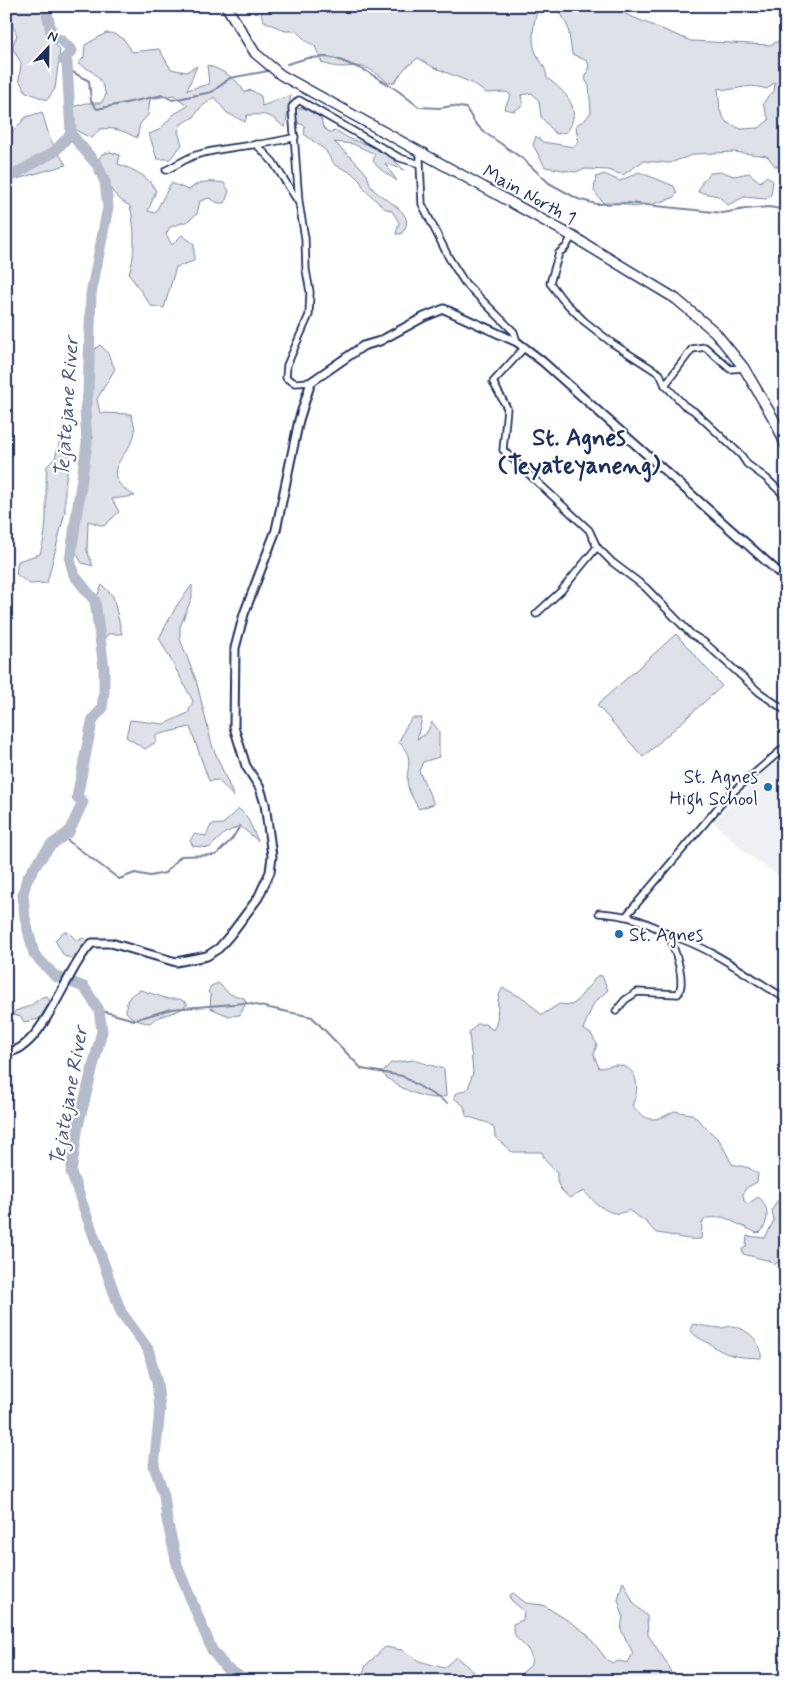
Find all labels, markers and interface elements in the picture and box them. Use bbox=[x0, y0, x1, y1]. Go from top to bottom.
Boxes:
north arrow bbox=[22, 22, 72, 72]
text: N bbox=[45, 27, 60, 47]
street label: Main North 1 bbox=[478, 159, 581, 231]
water label: Tejatejane River bbox=[49, 333, 86, 478]
district label: St. Agnes (Teyateyaneng) bbox=[498, 423, 661, 483]
place label: St. Agnes High School bbox=[669, 765, 758, 815]
marker: St. Agnes High School bbox=[762, 781, 774, 793]
place label: St. Agnes bbox=[629, 923, 703, 949]
marker: St. Agnes bbox=[613, 928, 625, 940]
water label: Tejatejane River bbox=[44, 1022, 95, 1168]

